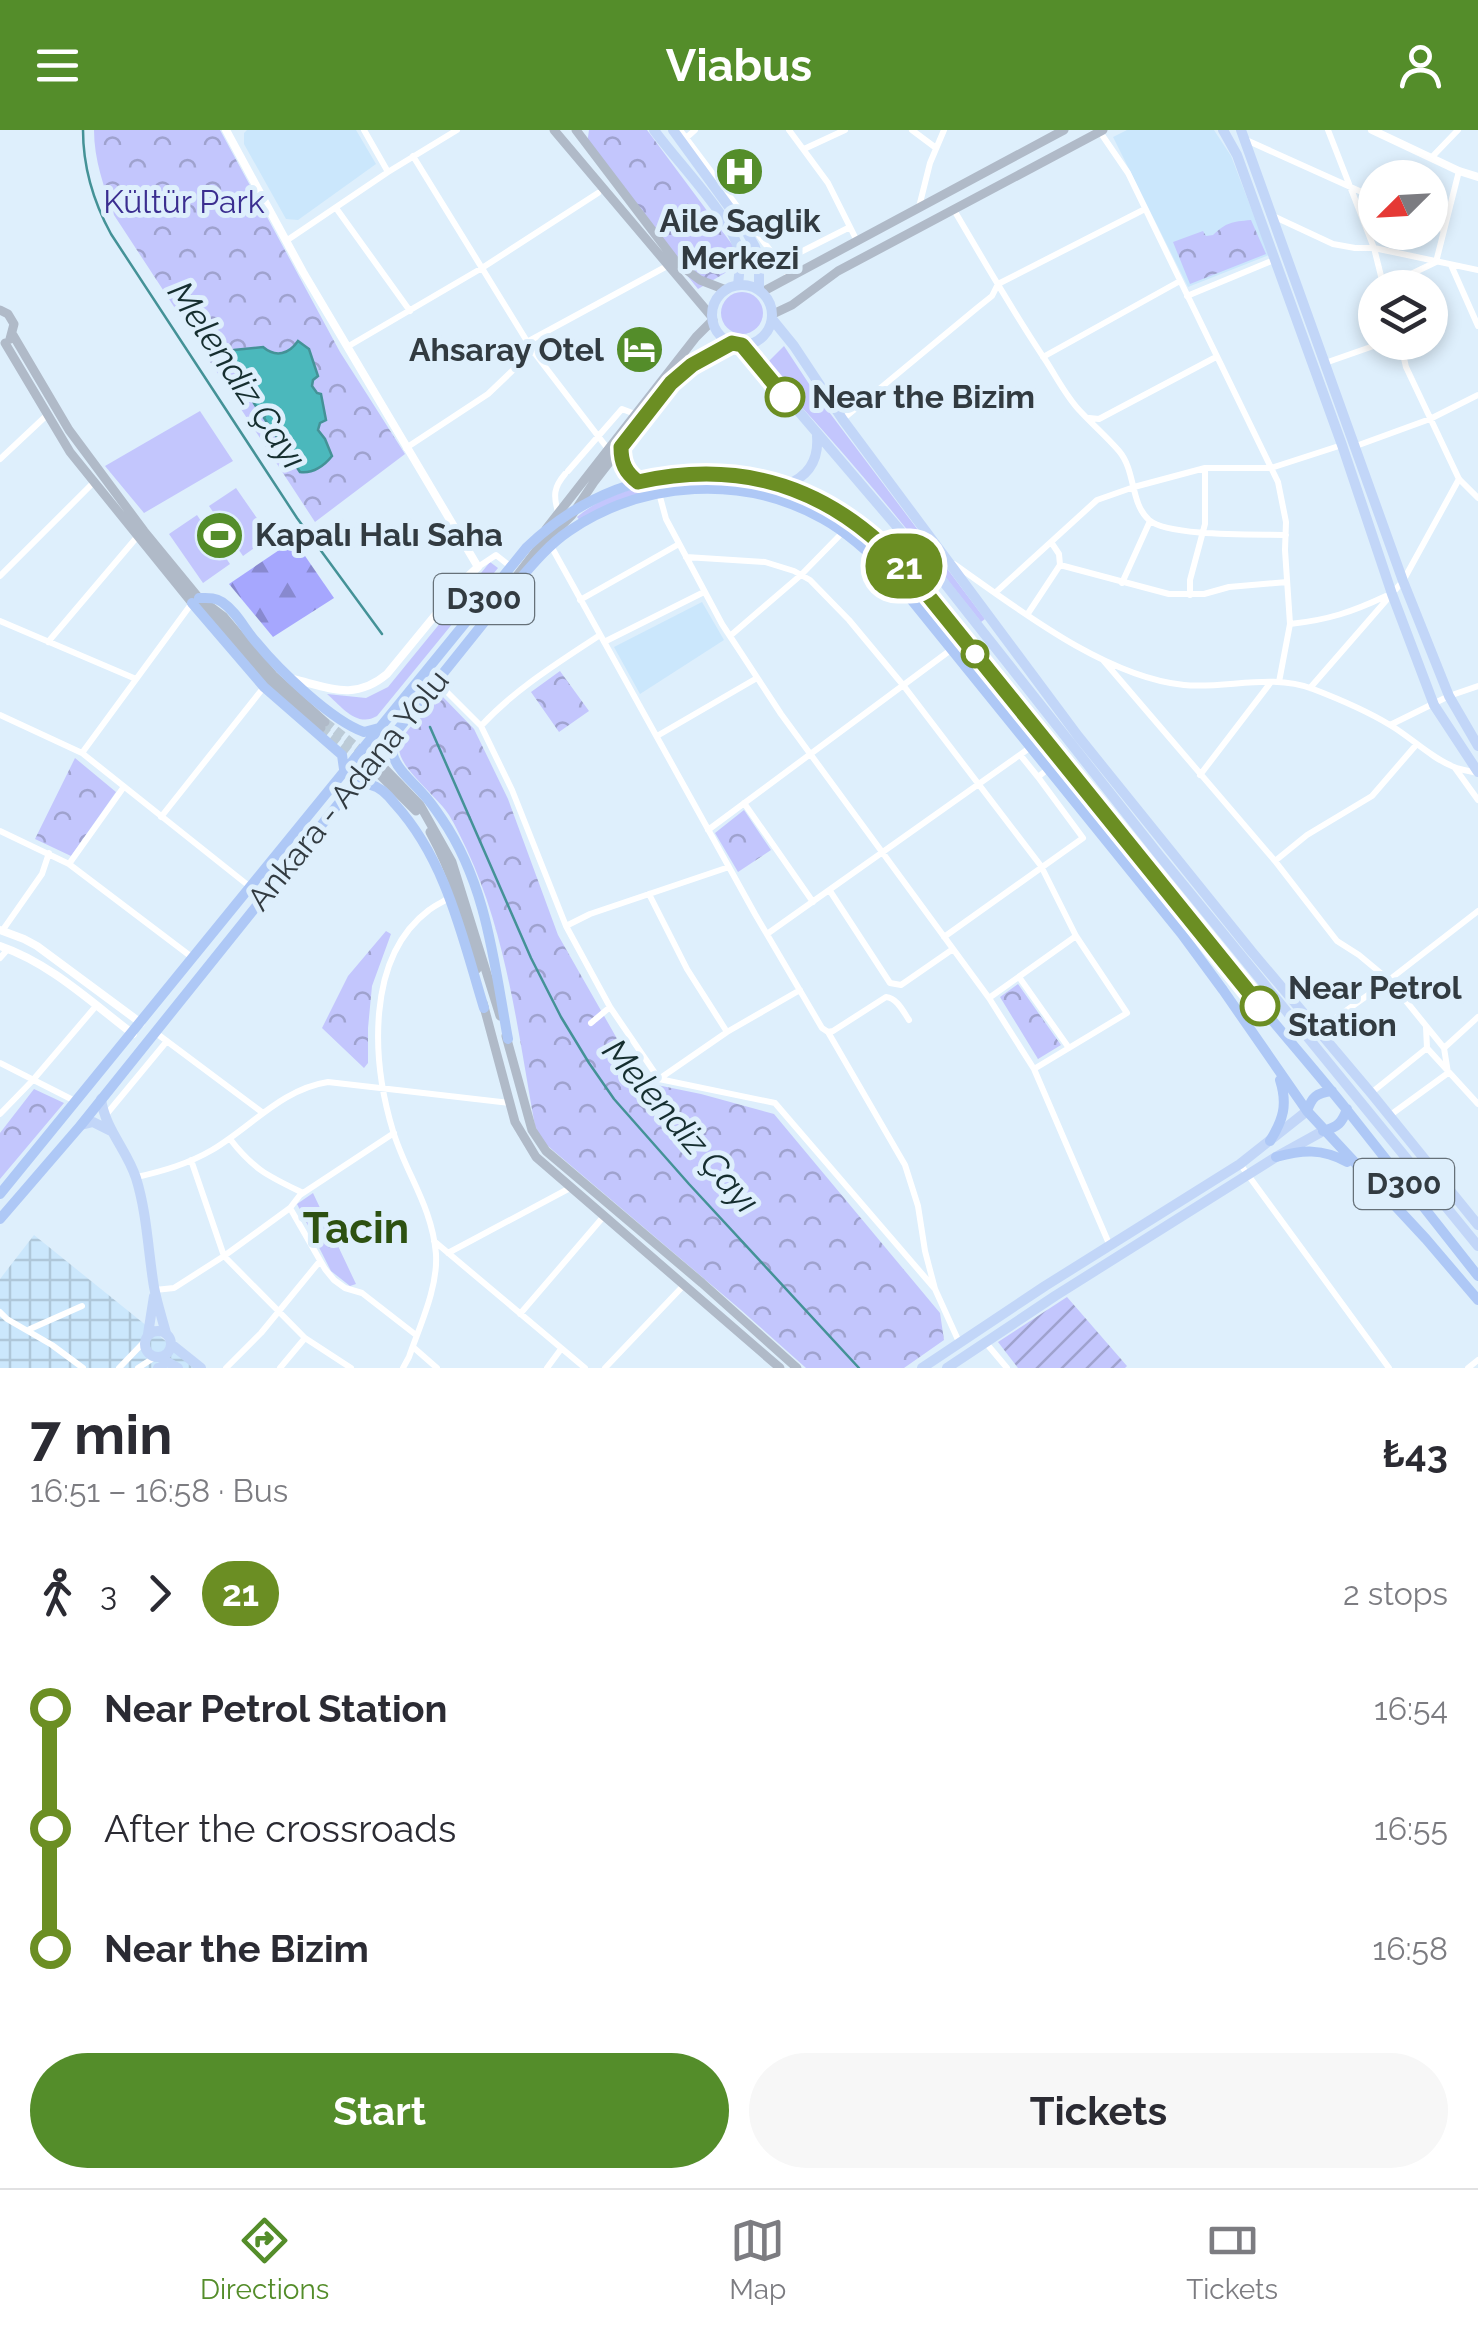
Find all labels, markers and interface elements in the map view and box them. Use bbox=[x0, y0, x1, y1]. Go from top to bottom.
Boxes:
icon: menu bbox=[30, 38, 85, 93]
icon: person bbox=[1393, 38, 1448, 93]
text: Viabus bbox=[666, 39, 812, 92]
hospital icon: Aile Saglik Merkezi bbox=[714, 145, 766, 197]
north arrow bbox=[1358, 160, 1448, 250]
map controls bbox=[1358, 160, 1448, 360]
park label: Kültür Park bbox=[103, 183, 265, 220]
place label: Aile Saglik Merkezi bbox=[659, 202, 821, 276]
button: layers bbox=[1358, 270, 1448, 360]
water label: Melendiz Çayı bbox=[160, 273, 315, 476]
hotel icon: Ahsaray Otel bbox=[613, 324, 665, 376]
place label: Ahsaray Otel bbox=[409, 331, 605, 368]
marker: Near the Bizim bbox=[766, 378, 804, 416]
place label: Near the Bizim bbox=[812, 378, 1035, 415]
sports icon: Kapalı Halı Saha bbox=[194, 509, 246, 561]
place label: Kapalı Halı Saha bbox=[255, 516, 503, 553]
line badge: 21 bbox=[859, 534, 949, 598]
text: 21 bbox=[885, 546, 923, 587]
road number: D300 bbox=[434, 574, 534, 624]
unlabelled marker bbox=[962, 641, 988, 667]
street label: Ankara - Adana Yolu bbox=[239, 662, 456, 917]
place label: Near Petrol Station bbox=[1288, 969, 1462, 1043]
marker: Near Petrol Station bbox=[1241, 987, 1279, 1025]
water label: Melendiz Çayı bbox=[595, 1030, 768, 1221]
road number: D300 bbox=[1354, 1159, 1454, 1209]
district label: Tacin bbox=[303, 1204, 409, 1253]
text: 7 min bbox=[30, 1402, 173, 1467]
text: ₺43 bbox=[1383, 1431, 1448, 1476]
text: 16:51 – 16:58 · Bus bbox=[30, 1472, 288, 1509]
icon: walk bbox=[30, 1566, 85, 1621]
icon: forward bbox=[132, 1566, 187, 1621]
text: 21 bbox=[222, 1573, 259, 1614]
text: 3 bbox=[100, 1575, 117, 1612]
text: 2 stops bbox=[1343, 1575, 1448, 1612]
text: Near Petrol Station bbox=[104, 1686, 448, 1731]
text: 16:54 bbox=[1374, 1690, 1448, 1727]
text: After the crossroads bbox=[104, 1806, 456, 1851]
text: 16:55 bbox=[1374, 1810, 1448, 1847]
text: Near the Bizim bbox=[104, 1926, 369, 1971]
text: 16:58 bbox=[1373, 1930, 1448, 1967]
button: Start bbox=[30, 2053, 729, 2168]
button: Tickets bbox=[749, 2053, 1448, 2168]
tab: Directions bbox=[200, 2213, 329, 2306]
tab: Map bbox=[729, 2213, 786, 2306]
tab: Tickets bbox=[1186, 2213, 1278, 2306]

